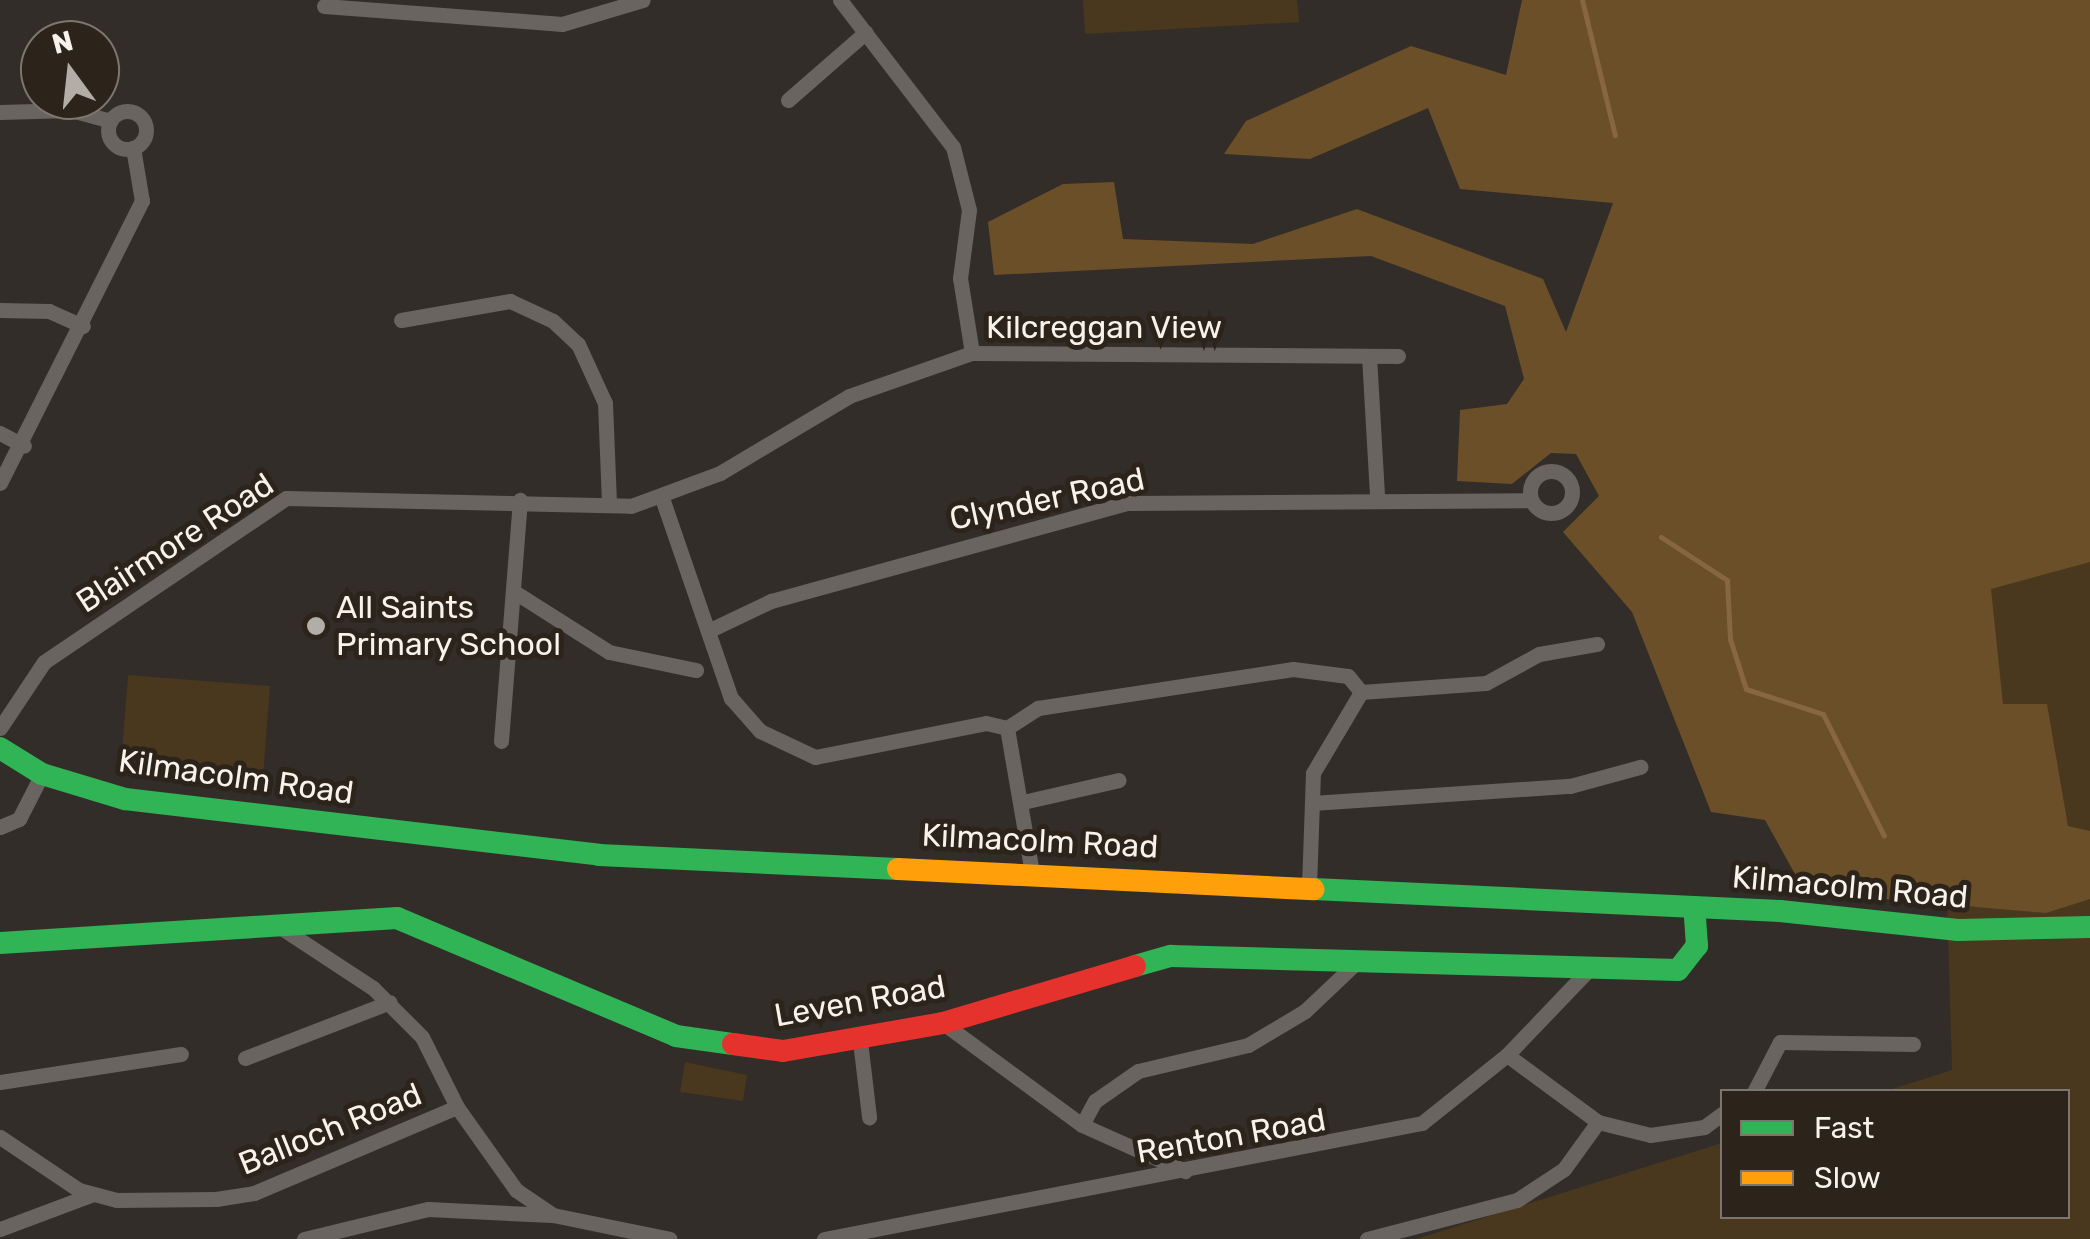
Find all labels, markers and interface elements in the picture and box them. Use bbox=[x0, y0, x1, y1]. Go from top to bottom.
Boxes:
north arrow bbox=[20, 20, 120, 120]
text: N bbox=[49, 24, 77, 61]
street label: Kilcreggan View bbox=[985, 308, 1223, 346]
street label: Clynder Road bbox=[946, 460, 1148, 538]
street label: Blairmore Road bbox=[69, 465, 281, 621]
place label: All Saints Primary School bbox=[336, 589, 562, 664]
marker: All Saints Primary School bbox=[305, 615, 327, 637]
street label: Kilmacolm Road bbox=[116, 742, 356, 812]
street label: Kilmacolm Road bbox=[921, 816, 1159, 866]
street label: Kilmacolm Road bbox=[1730, 858, 1970, 916]
street label: Leven Road bbox=[771, 967, 949, 1035]
street label: Balloch Road bbox=[233, 1075, 427, 1183]
legend bbox=[1720, 1089, 2070, 1219]
street label: Renton Road bbox=[1133, 1100, 1329, 1172]
text: Fast bbox=[1814, 1110, 1874, 1146]
text: Slow bbox=[1814, 1160, 1881, 1196]

